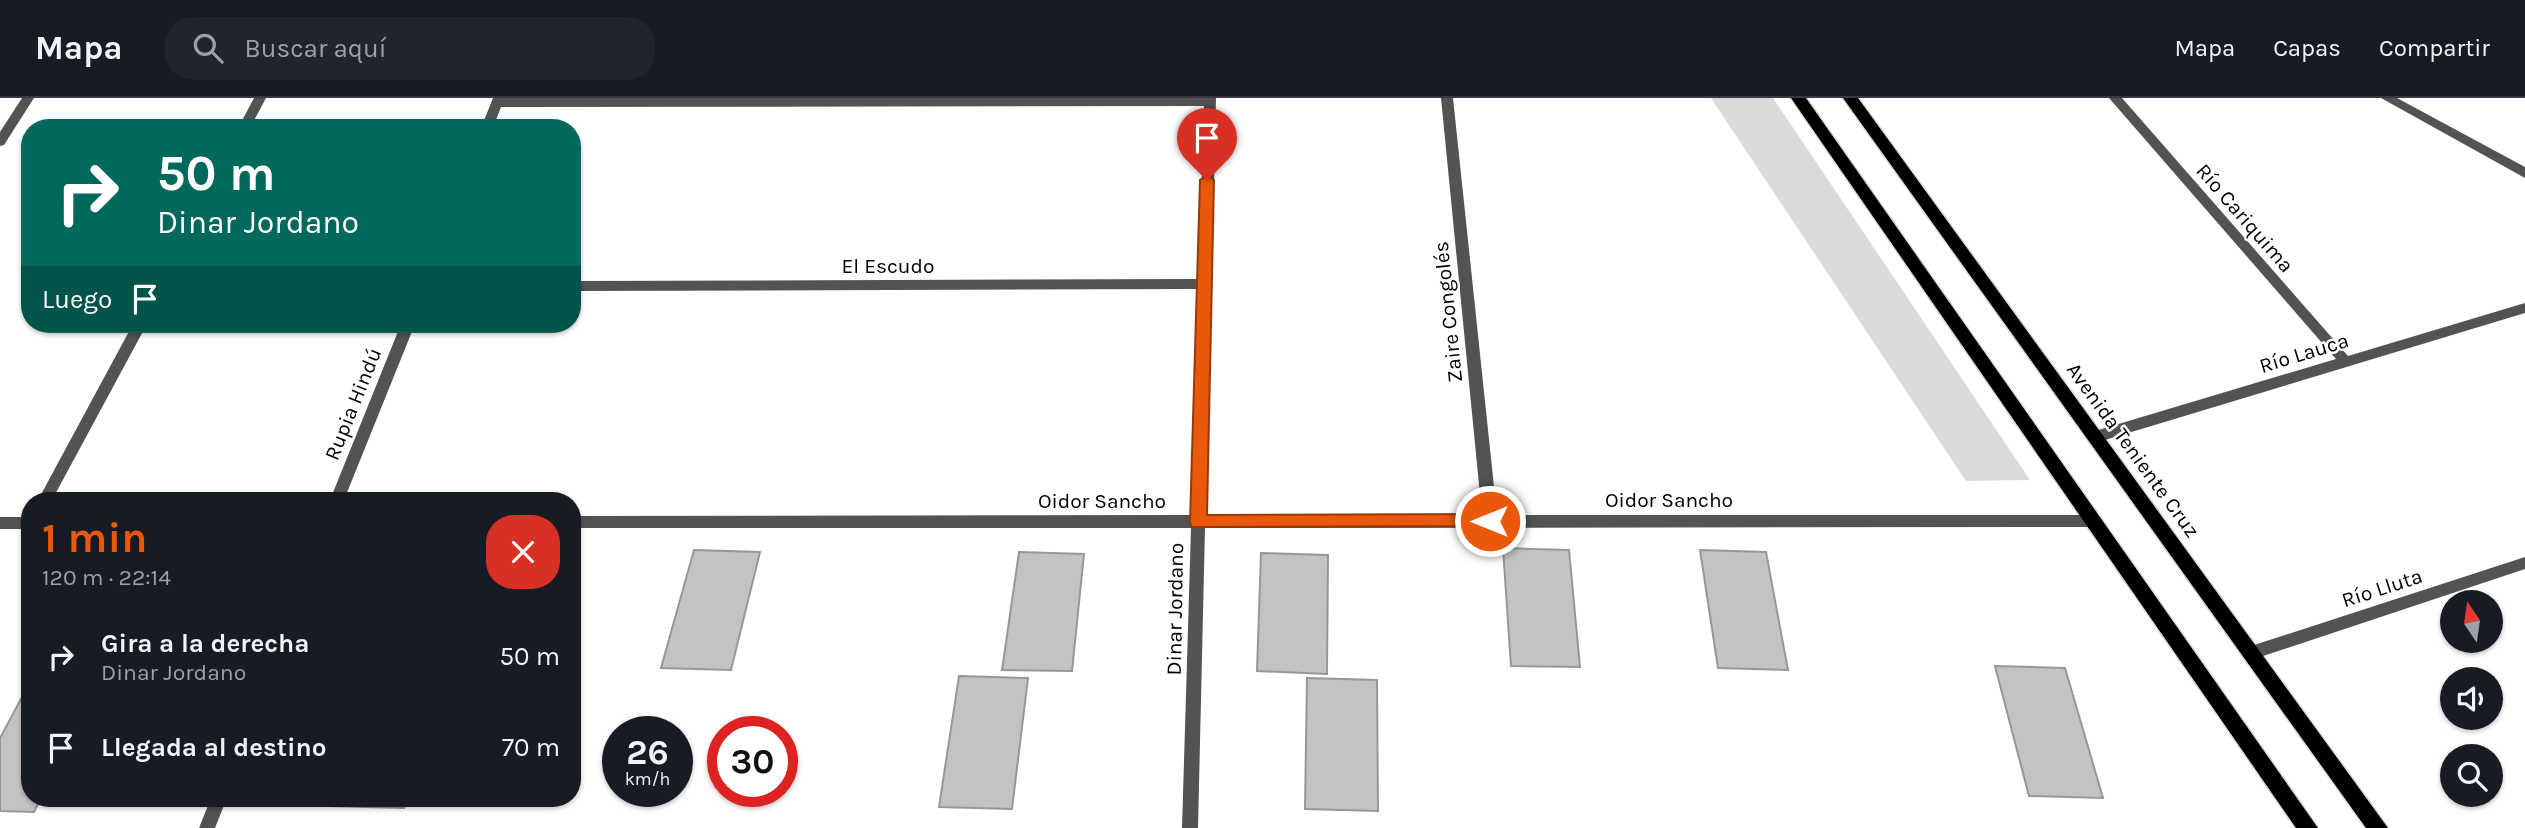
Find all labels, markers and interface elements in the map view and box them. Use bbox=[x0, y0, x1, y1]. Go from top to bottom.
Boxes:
search box bbox=[165, 17, 655, 80]
text: Mapa bbox=[35, 29, 123, 67]
icon: search bbox=[189, 29, 227, 67]
text: Buscar aquí bbox=[245, 33, 386, 64]
text: Mapa bbox=[2174, 34, 2235, 62]
text: Capas bbox=[2273, 34, 2341, 62]
text: Compartir bbox=[2379, 34, 2490, 62]
pin bbox=[1177, 108, 1237, 180]
icon: arrive bbox=[1188, 119, 1226, 157]
text: 50 m bbox=[157, 145, 275, 202]
icon: right bbox=[42, 147, 133, 238]
street label: Río Cariquima bbox=[2191, 159, 2299, 277]
text: Dinar Jordano bbox=[157, 204, 359, 241]
street label: Zaire Congolés bbox=[1429, 240, 1467, 384]
street label: El Escudo bbox=[842, 254, 934, 278]
icon: arrive bbox=[126, 280, 164, 318]
text: Luego bbox=[42, 284, 112, 315]
street label: Río Lauca bbox=[2256, 328, 2352, 378]
street label: Rupia Hindú bbox=[320, 344, 386, 464]
street label: Avenida Teniente Cruz bbox=[2062, 358, 2204, 542]
position arrow bbox=[1453, 484, 1527, 558]
street label: Oidor Sancho bbox=[1605, 488, 1733, 512]
street label: Oidor Sancho bbox=[1038, 489, 1166, 513]
text: 1 min bbox=[42, 513, 147, 563]
button: close bbox=[486, 515, 560, 589]
street label: Dinar Jordano bbox=[1162, 542, 1188, 676]
text: 120 m · 22:14 bbox=[42, 564, 171, 591]
street label: Río Lluta bbox=[2339, 564, 2425, 612]
north arrow bbox=[2440, 590, 2502, 653]
map controls bbox=[2440, 590, 2503, 807]
text: Gira a la derecha bbox=[101, 628, 310, 659]
icon: right bbox=[42, 638, 80, 676]
text: 50 m bbox=[499, 641, 560, 672]
text: Dinar Jordano bbox=[101, 659, 246, 686]
button: sound bbox=[2440, 667, 2503, 730]
speed limit sign: 30 bbox=[707, 716, 798, 807]
icon: arrive bbox=[42, 729, 80, 767]
text: Llegada al destino bbox=[101, 732, 327, 763]
text: 70 m bbox=[502, 732, 560, 763]
text: 26 bbox=[626, 732, 669, 773]
button: search bbox=[2440, 744, 2503, 807]
text: km/h bbox=[625, 768, 670, 790]

